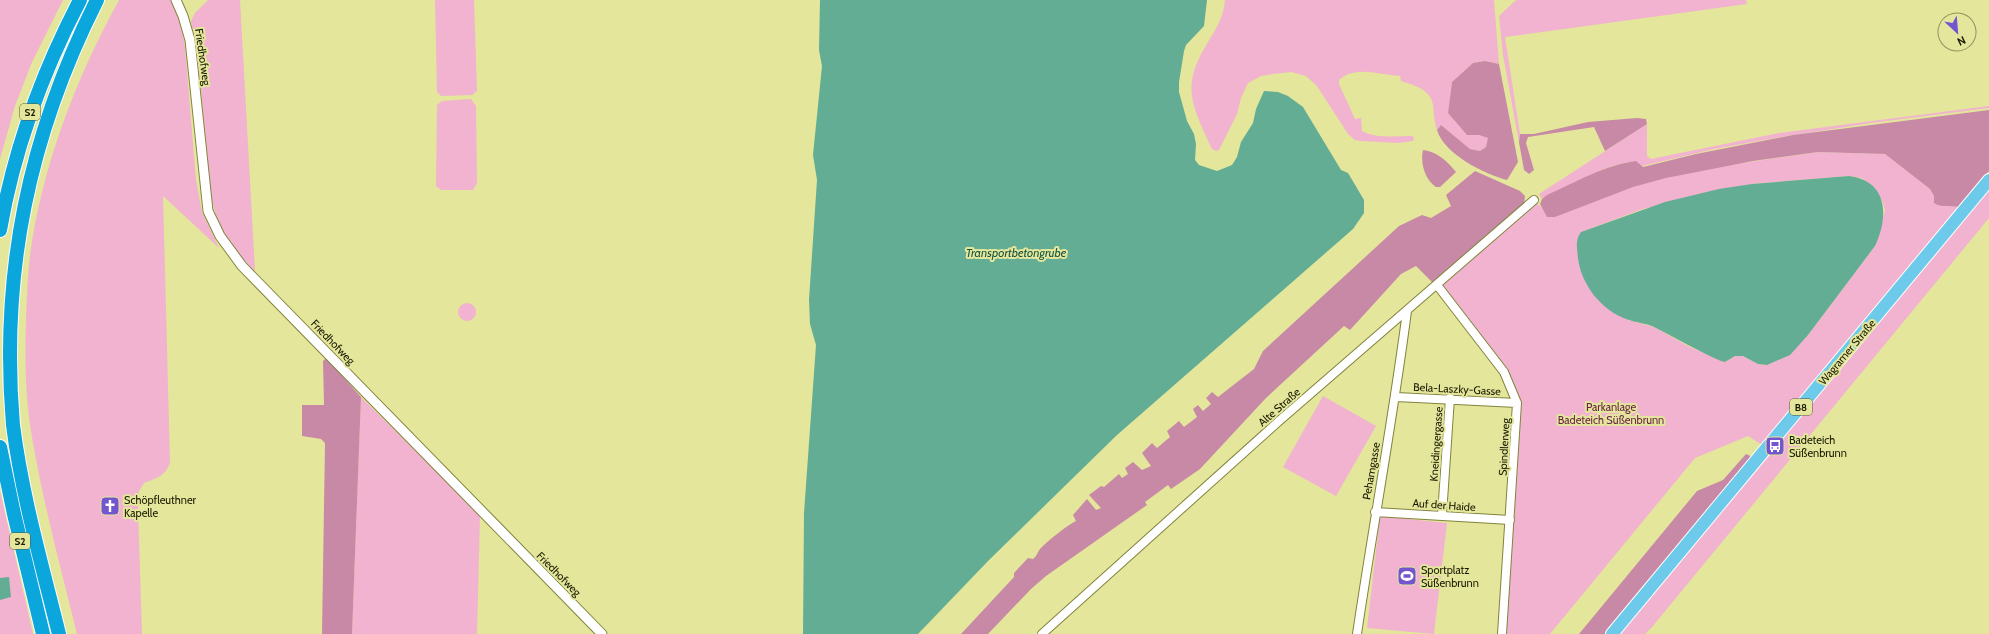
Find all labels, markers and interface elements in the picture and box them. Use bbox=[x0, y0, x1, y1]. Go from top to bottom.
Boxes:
north arrow bbox=[1937, 12, 1977, 52]
street label: Friedhofweg bbox=[192, 28, 214, 87]
text: N bbox=[1955, 33, 1968, 49]
road number: S2 bbox=[20, 104, 40, 120]
water label: Transportbetongrube bbox=[966, 245, 1067, 260]
street label: Friedhofweg bbox=[308, 316, 358, 368]
street label: Wagramer Straße bbox=[1816, 316, 1879, 388]
street label: Bela-Laszky-Gasse bbox=[1413, 380, 1502, 398]
street label: Alte Straße bbox=[1255, 385, 1303, 429]
road number: B8 bbox=[1790, 399, 1812, 415]
park label: Parkanlage Badeteich Süßenbrunn bbox=[1558, 400, 1664, 427]
street label: Kneidingergasse bbox=[1426, 406, 1446, 482]
street label: Spindlerweg bbox=[1495, 417, 1513, 476]
place label: Badeteich Süßenbrunn bbox=[1789, 433, 1847, 460]
bus stop icon: Badeteich Süßenbrunn bbox=[1764, 435, 1786, 457]
street label: Pehamgasse bbox=[1359, 441, 1383, 501]
place label: Schöpfleuthner Kapelle bbox=[124, 493, 197, 520]
church icon: Schöpfleuthner Kapelle bbox=[99, 495, 121, 517]
street label: Auf der Haide bbox=[1412, 496, 1476, 514]
road number: S2 bbox=[10, 533, 30, 549]
street label: Friedhofweg bbox=[534, 549, 585, 600]
place label: Sportplatz Süßenbrunn bbox=[1421, 563, 1479, 590]
sports icon: Sportplatz Süßenbrunn bbox=[1396, 565, 1418, 587]

